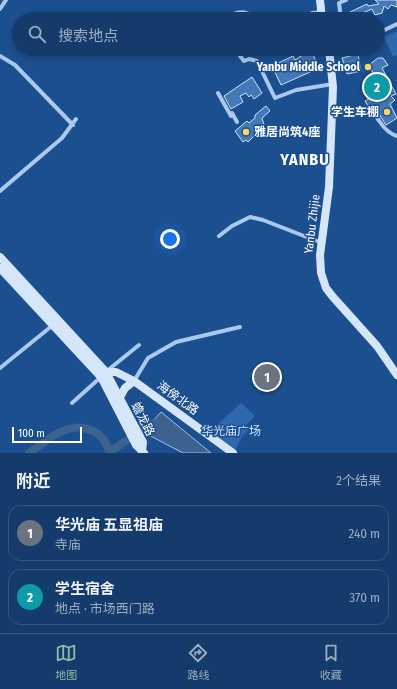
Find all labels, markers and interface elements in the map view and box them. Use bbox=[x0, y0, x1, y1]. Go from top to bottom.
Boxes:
search box bbox=[12, 12, 385, 56]
icon: search bbox=[26, 23, 48, 45]
text: 搜索地点 bbox=[58, 27, 118, 45]
place label: Yanbu Middle School bbox=[256, 60, 361, 74]
marker: Yanbu Middle School bbox=[363, 62, 373, 72]
pin: 2 bbox=[364, 72, 390, 102]
place label: 学生车棚 bbox=[331, 105, 379, 119]
marker: 学生车棚 bbox=[382, 107, 392, 117]
place label: 雅居尚筑4座 bbox=[254, 125, 320, 139]
marker: 雅居尚筑4座 bbox=[241, 127, 251, 137]
district label: YANBU bbox=[279, 150, 330, 169]
street label: Yanbu Zhijie bbox=[301, 193, 323, 254]
your location bbox=[160, 229, 180, 249]
pin: 1 bbox=[254, 362, 280, 392]
street label: 海傍北路 bbox=[154, 378, 202, 418]
street label: 蟾龙路 bbox=[129, 400, 157, 438]
park label: 华光庙广场 bbox=[201, 424, 261, 438]
scale bar bbox=[12, 425, 82, 444]
text: 100 m bbox=[18, 427, 45, 440]
text: 附近 bbox=[16, 471, 50, 492]
text: 2个结果 bbox=[336, 473, 381, 488]
text: 华光庙 五显祖庙 bbox=[55, 516, 163, 534]
text: 1 bbox=[27, 526, 33, 541]
text: 240 m bbox=[348, 526, 380, 541]
text: 寺庙 bbox=[55, 537, 81, 552]
text: 学生宿舍 bbox=[55, 580, 115, 598]
text: 2 bbox=[27, 590, 33, 605]
text: 370 m bbox=[349, 590, 380, 605]
text: 地点 · 市场西门路 bbox=[55, 601, 155, 616]
tab: 地图 bbox=[55, 642, 77, 682]
tab: 路线 bbox=[187, 642, 209, 682]
tab: 收藏 bbox=[320, 642, 342, 682]

